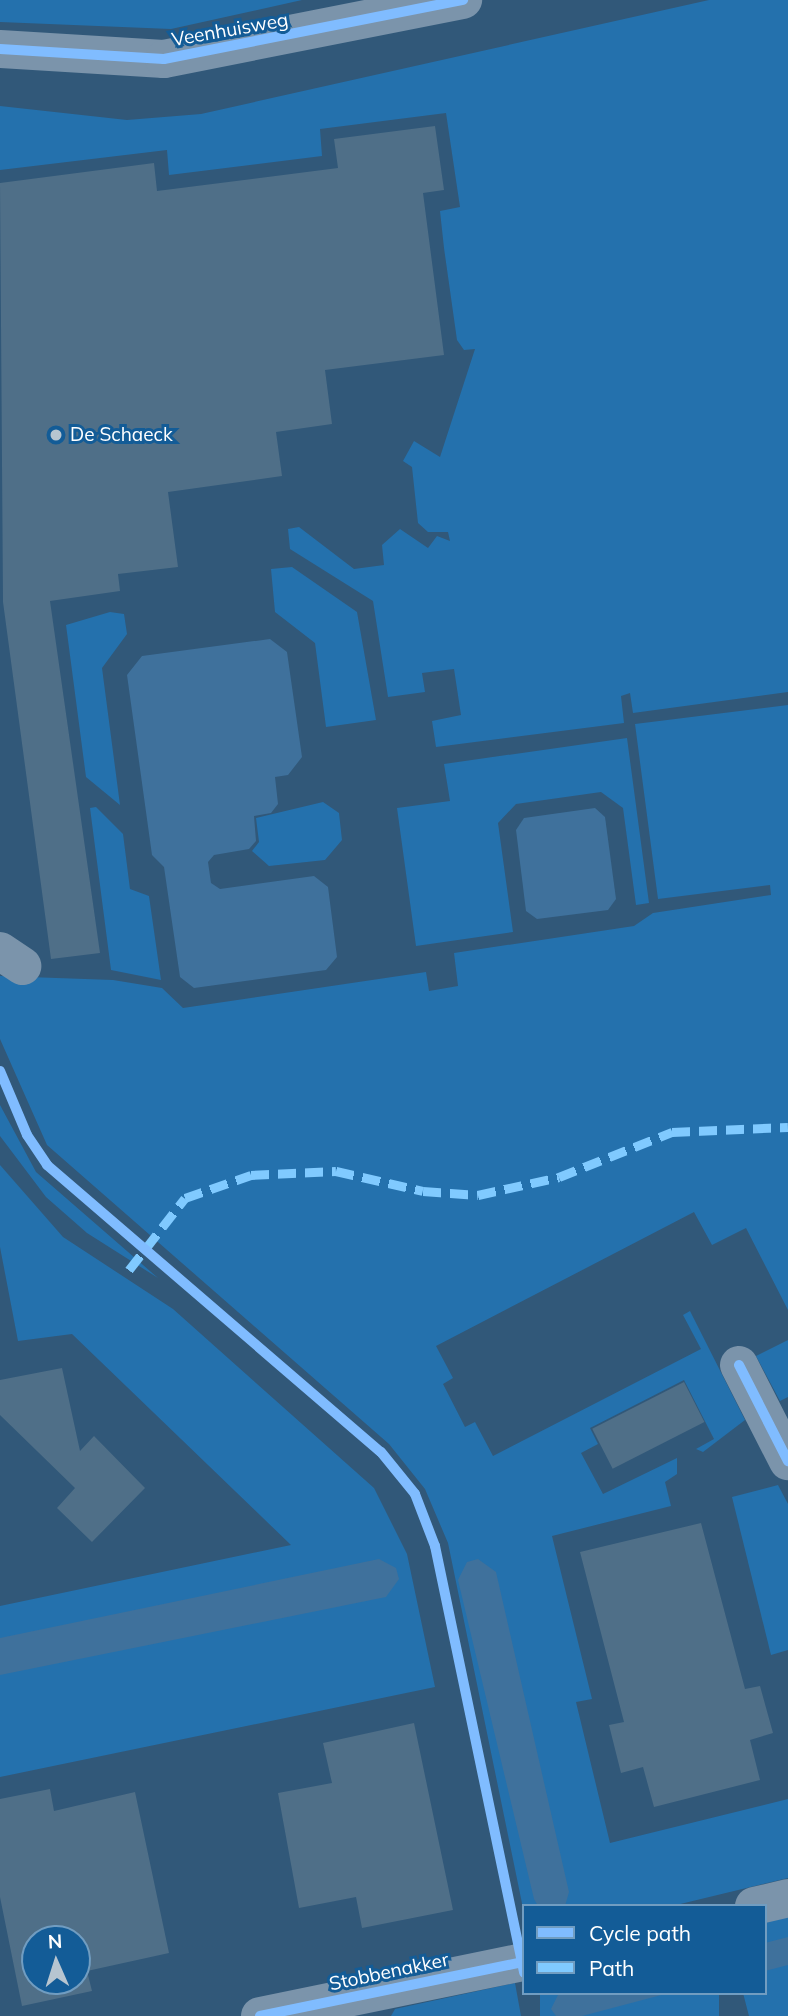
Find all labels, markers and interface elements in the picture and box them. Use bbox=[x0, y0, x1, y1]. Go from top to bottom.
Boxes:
street label: Veenhuisweg bbox=[170, 9, 290, 51]
place label: De Schaeck bbox=[70, 424, 173, 446]
marker: De Schaeck bbox=[48, 427, 64, 443]
legend bbox=[522, 1904, 767, 1995]
text: Cycle path bbox=[589, 1920, 691, 1946]
north arrow bbox=[21, 1925, 91, 1995]
text: N bbox=[47, 1929, 63, 1953]
street label: Stobbenakker bbox=[327, 1948, 451, 1996]
text: Path bbox=[589, 1955, 634, 1981]

